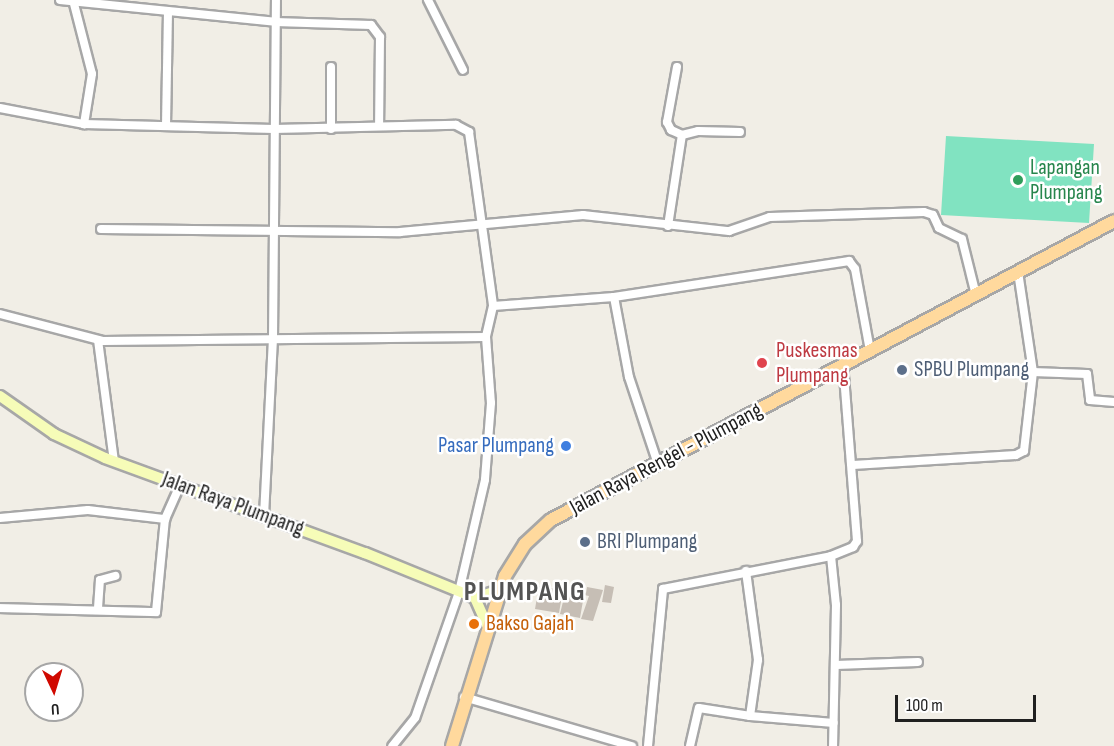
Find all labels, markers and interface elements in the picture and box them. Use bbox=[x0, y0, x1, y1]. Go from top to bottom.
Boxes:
place label: Lapangan Plumpang bbox=[1030, 154, 1102, 206]
marker: Lapangan Plumpang bbox=[1011, 173, 1025, 187]
place label: Puskesmas Plumpang bbox=[776, 337, 858, 388]
marker: Puskesmas Plumpang bbox=[753, 354, 771, 372]
place label: SPBU Plumpang bbox=[914, 357, 1029, 383]
marker: SPBU Plumpang bbox=[895, 363, 909, 377]
street label: Jalan Raya Rengel - Plumpang bbox=[565, 397, 767, 521]
place label: Pasar Plumpang bbox=[438, 433, 554, 459]
marker: Pasar Plumpang bbox=[559, 439, 573, 453]
street label: Jalan Raya Plumpang bbox=[158, 466, 308, 542]
place label: BRI Plumpang bbox=[597, 529, 697, 555]
marker: BRI Plumpang bbox=[578, 535, 592, 549]
district label: PLUMPANG bbox=[464, 575, 586, 609]
place label: Bakso Gajah bbox=[486, 611, 574, 637]
marker: Bakso Gajah bbox=[467, 617, 481, 631]
north arrow bbox=[24, 662, 84, 722]
scale bar bbox=[898, 683, 1039, 721]
text: 100 m bbox=[906, 695, 943, 716]
text: U bbox=[50, 699, 60, 718]

